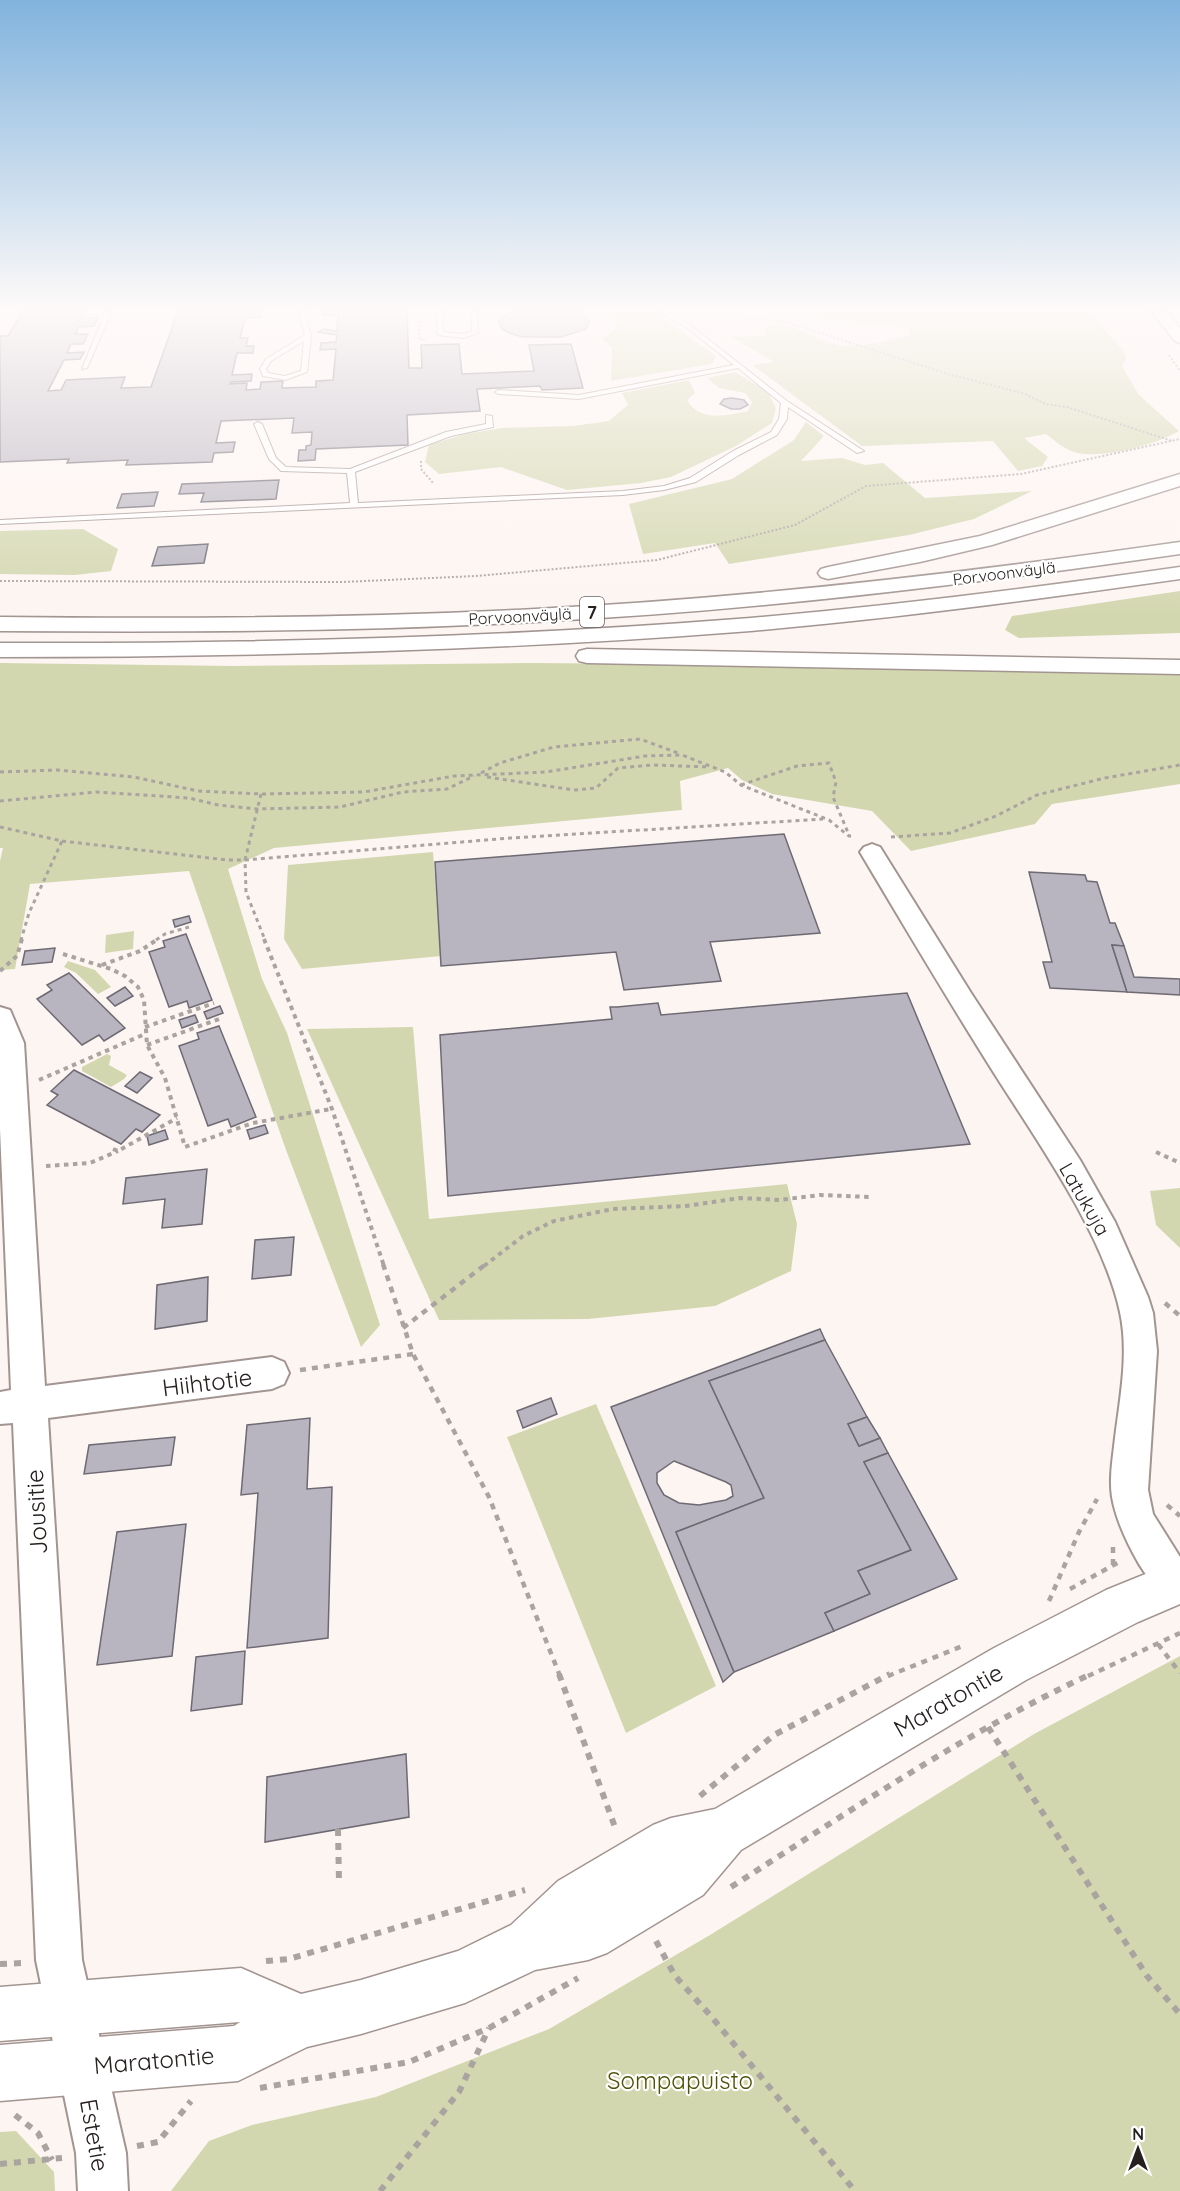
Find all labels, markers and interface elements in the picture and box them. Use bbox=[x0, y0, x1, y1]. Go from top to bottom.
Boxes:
street label: Porvoonväylä bbox=[951, 557, 1057, 589]
road number: 7 bbox=[580, 597, 604, 627]
street label: Porvoonväylä bbox=[468, 603, 572, 629]
street label: Latukuja bbox=[1054, 1158, 1116, 1240]
street label: Hiihtotie bbox=[160, 1362, 254, 1402]
street label: Jousitie bbox=[19, 1469, 53, 1555]
street label: Maratontie bbox=[888, 1657, 1008, 1743]
street label: Maratontie bbox=[92, 2040, 216, 2080]
park label: Sompapuisto bbox=[607, 2065, 753, 2095]
street label: Estetie bbox=[74, 2096, 116, 2174]
north arrow bbox=[1108, 2119, 1168, 2179]
text: N bbox=[1132, 2124, 1144, 2144]

